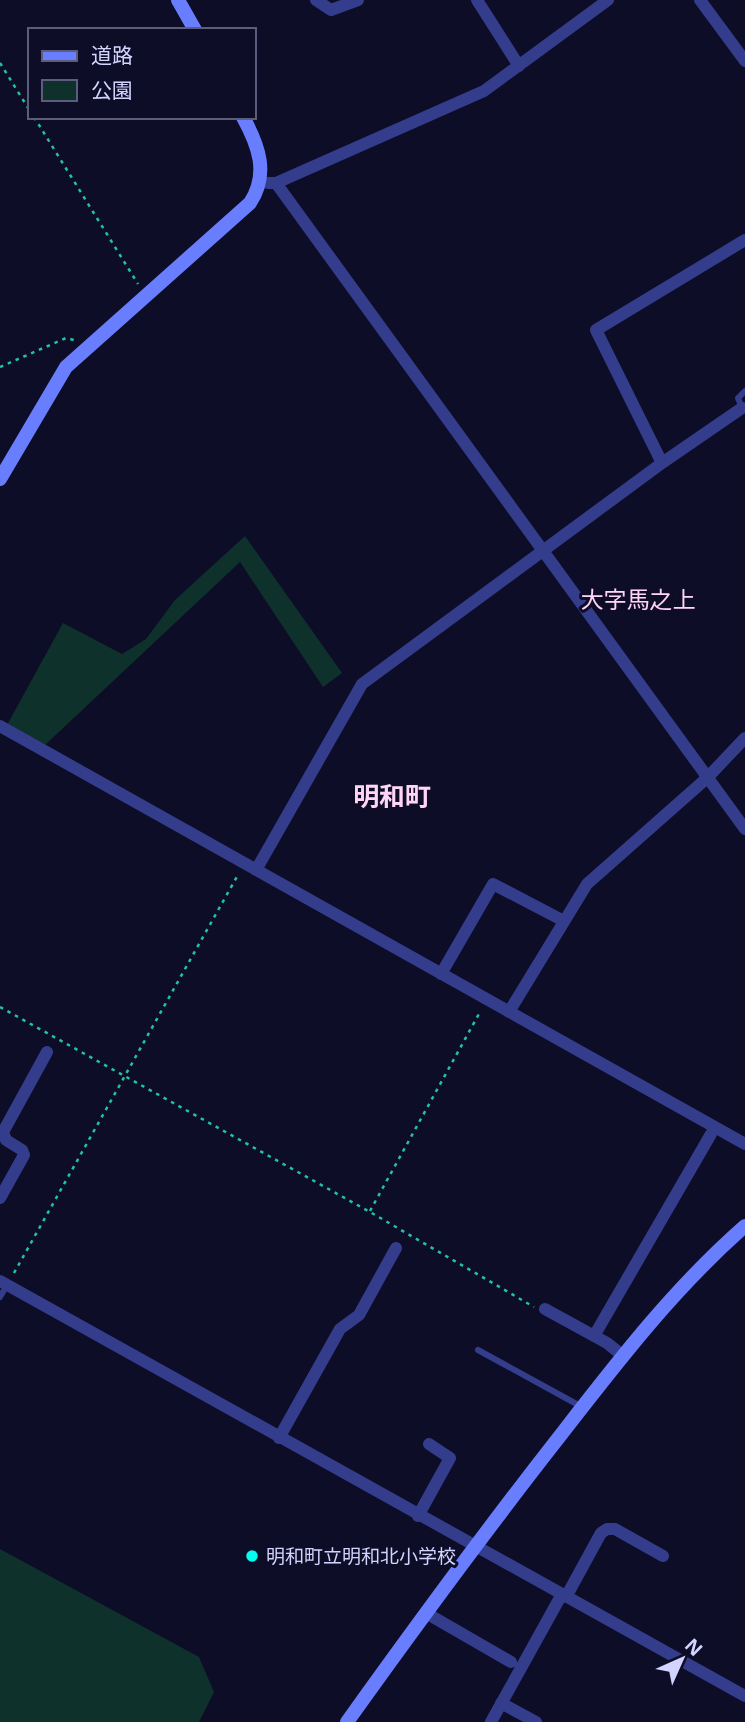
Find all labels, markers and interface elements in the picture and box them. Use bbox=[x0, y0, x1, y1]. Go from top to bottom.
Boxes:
legend bbox=[28, 28, 256, 119]
text: 道路 bbox=[91, 41, 133, 69]
text: 公園 bbox=[91, 76, 133, 104]
district label: 大字馬之上 bbox=[581, 583, 696, 615]
district label: 明和町 bbox=[353, 778, 431, 814]
place label: 明和町立明和北小学校 bbox=[266, 1543, 456, 1569]
marker: 明和町立明和北小学校 bbox=[244, 1548, 260, 1564]
north arrow bbox=[647, 1624, 717, 1694]
text: N bbox=[679, 1632, 709, 1662]

